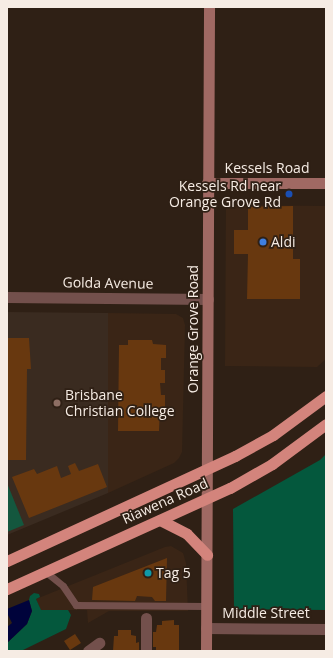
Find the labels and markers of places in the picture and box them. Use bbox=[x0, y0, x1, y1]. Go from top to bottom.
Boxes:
place label: Kessels Rd near Orange Grove Rd bbox=[169, 178, 281, 210]
marker: Kessels Rd near Orange Grove Rd bbox=[284, 189, 294, 199]
place label: Aldi bbox=[271, 234, 295, 250]
marker: Aldi bbox=[258, 237, 268, 247]
place label: Brisbane Christian College bbox=[65, 387, 174, 420]
marker: Brisbane Christian College bbox=[52, 398, 62, 408]
place label: Tag 5 bbox=[156, 565, 191, 581]
marker: Tag 5 bbox=[143, 568, 153, 578]

